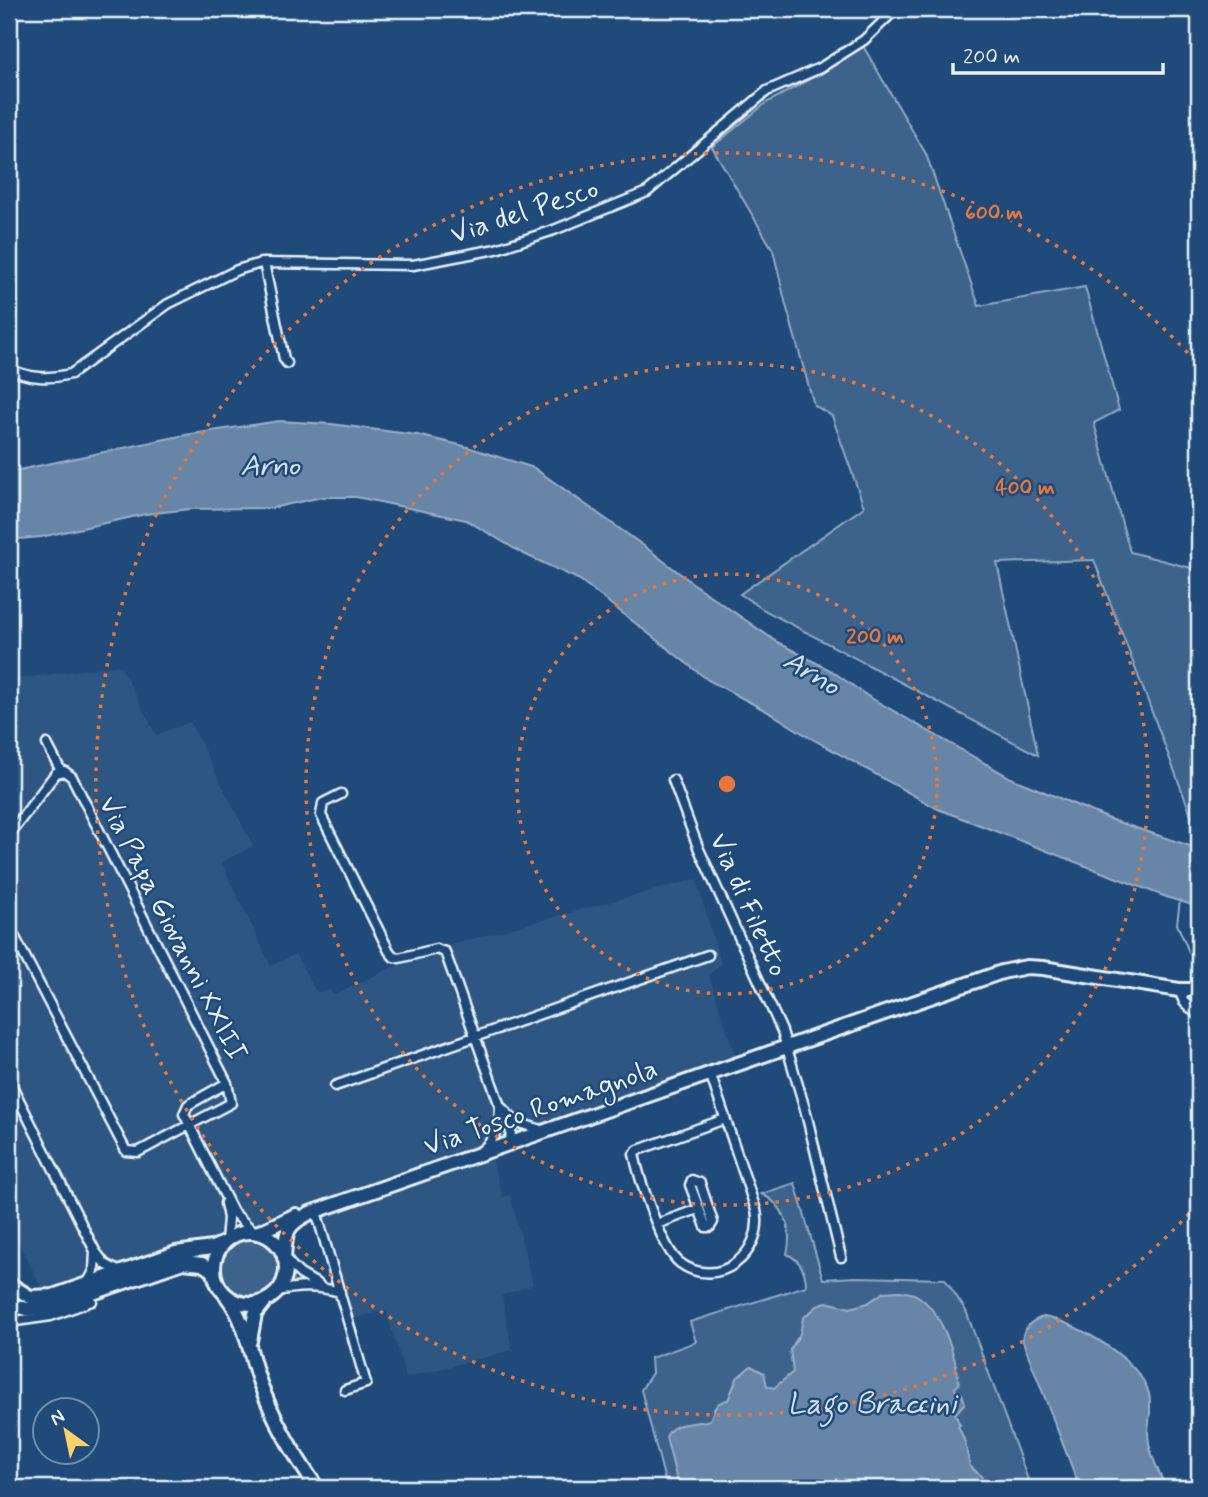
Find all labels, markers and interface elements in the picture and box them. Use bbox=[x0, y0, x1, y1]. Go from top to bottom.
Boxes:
scale bar bbox=[953, 32, 1162, 76]
text: 200 m bbox=[963, 43, 1020, 71]
street label: Via del Pesco bbox=[446, 171, 604, 254]
text: 600 m bbox=[965, 199, 1023, 227]
water label: Arno bbox=[240, 447, 301, 486]
text: 400 m bbox=[995, 474, 1055, 502]
text: 200 m bbox=[846, 623, 904, 651]
water label: Arno bbox=[776, 641, 848, 706]
centre of rings bbox=[715, 772, 739, 796]
street label: Via Papa Giovanni XXIII bbox=[89, 790, 255, 1068]
street label: Via di Filetto bbox=[700, 827, 796, 983]
street label: Via Tosco Romagnola bbox=[419, 1051, 663, 1168]
water label: Lago Braccini bbox=[787, 1385, 959, 1428]
north arrow bbox=[32, 1396, 102, 1466]
text: N bbox=[45, 1404, 70, 1432]

